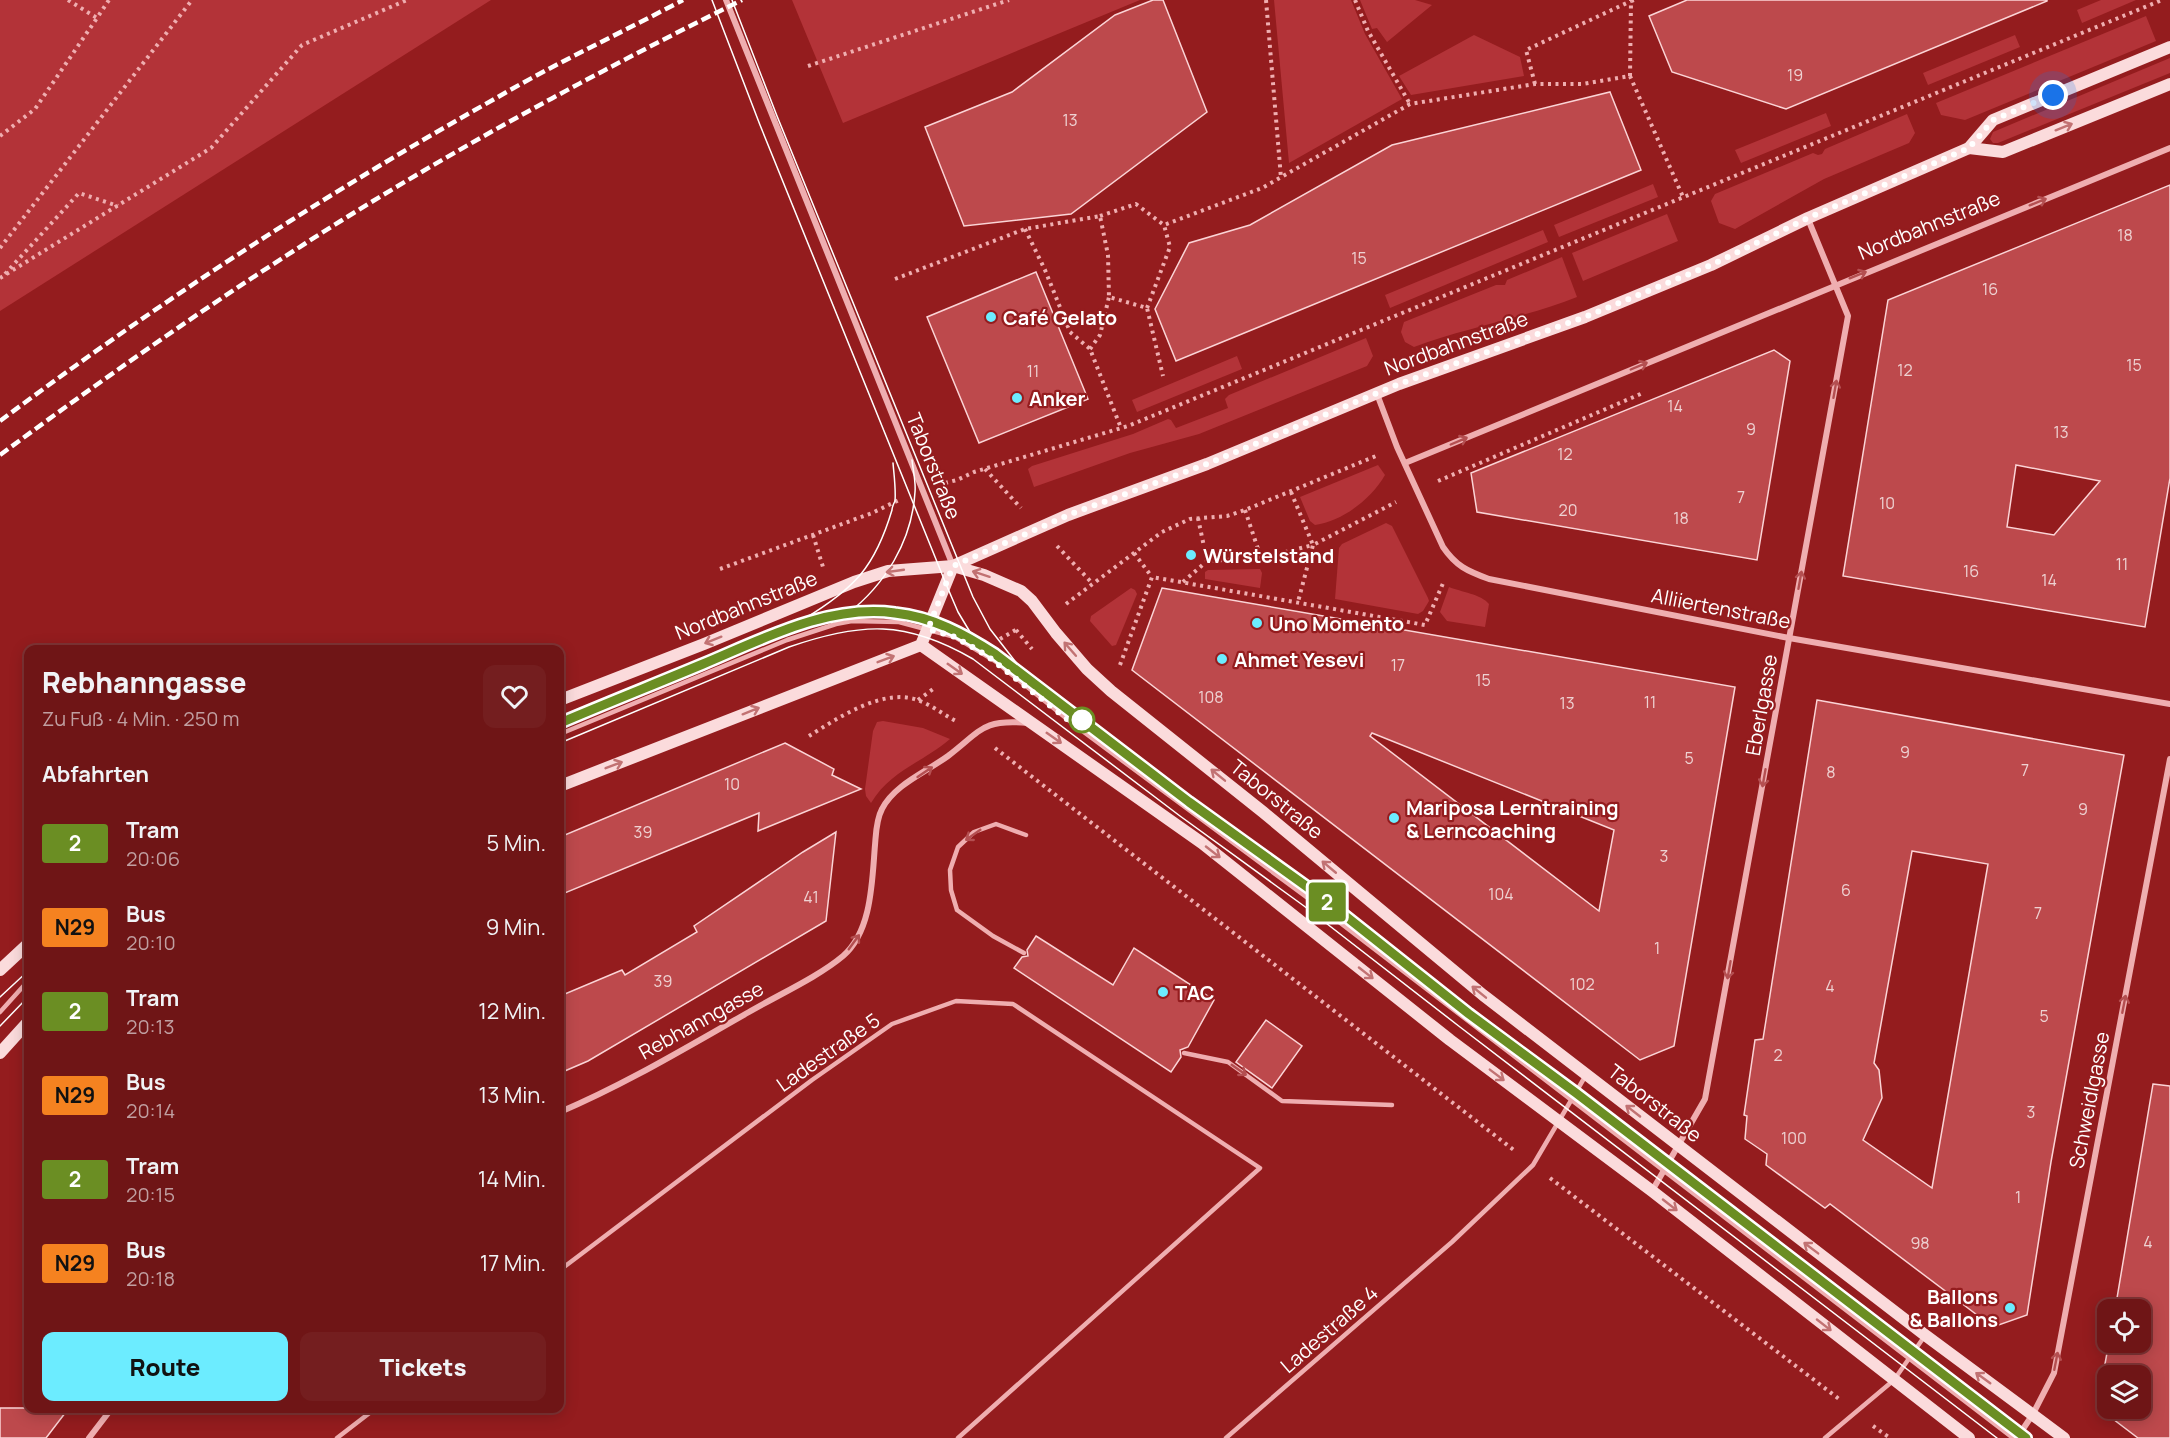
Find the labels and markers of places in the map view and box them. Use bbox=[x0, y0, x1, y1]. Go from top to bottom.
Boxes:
place label: Café Gelato bbox=[1003, 304, 1117, 331]
marker: Café Gelato bbox=[984, 310, 998, 324]
place label: Anker bbox=[1029, 385, 1086, 412]
marker: Anker bbox=[1010, 391, 1024, 405]
place label: Würstelstand bbox=[1203, 542, 1334, 569]
marker: Würstelstand bbox=[1184, 548, 1198, 562]
place label: Uno Momento bbox=[1269, 610, 1404, 637]
marker: Uno Momento bbox=[1250, 616, 1264, 630]
place label: Ahmet Yesevi bbox=[1234, 646, 1364, 673]
marker: Ahmet Yesevi bbox=[1215, 652, 1229, 666]
unlabelled marker bbox=[1069, 707, 1095, 733]
place label: Mariposa Lerntraining & Lerncoaching bbox=[1406, 794, 1619, 844]
marker: Mariposa Lerntraining & Lerncoaching bbox=[1387, 811, 1401, 825]
place label: TAC bbox=[1175, 979, 1215, 1006]
marker: TAC bbox=[1156, 985, 1170, 999]
place label: Ballons & Ballons bbox=[1910, 1283, 1998, 1333]
marker: Ballons & Ballons bbox=[2003, 1301, 2017, 1315]

